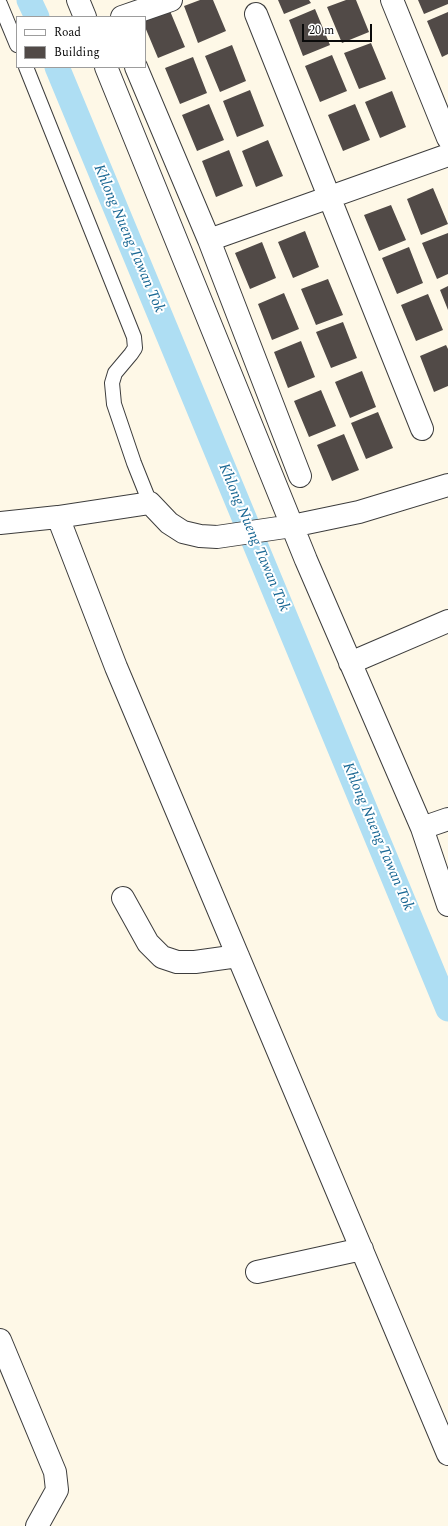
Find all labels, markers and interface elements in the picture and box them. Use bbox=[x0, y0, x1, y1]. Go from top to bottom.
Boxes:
legend bbox=[16, 16, 146, 68]
scale bar bbox=[304, 16, 374, 42]
text: 20 m bbox=[309, 21, 334, 40]
text: Road bbox=[54, 23, 81, 42]
text: Building bbox=[54, 43, 100, 62]
water label: Khlong Nueng Tawan Tok bbox=[89, 162, 167, 316]
water label: Khlong Nueng Tawan Tok bbox=[214, 461, 292, 615]
water label: Khlong Nueng Tawan Tok bbox=[338, 760, 416, 914]

